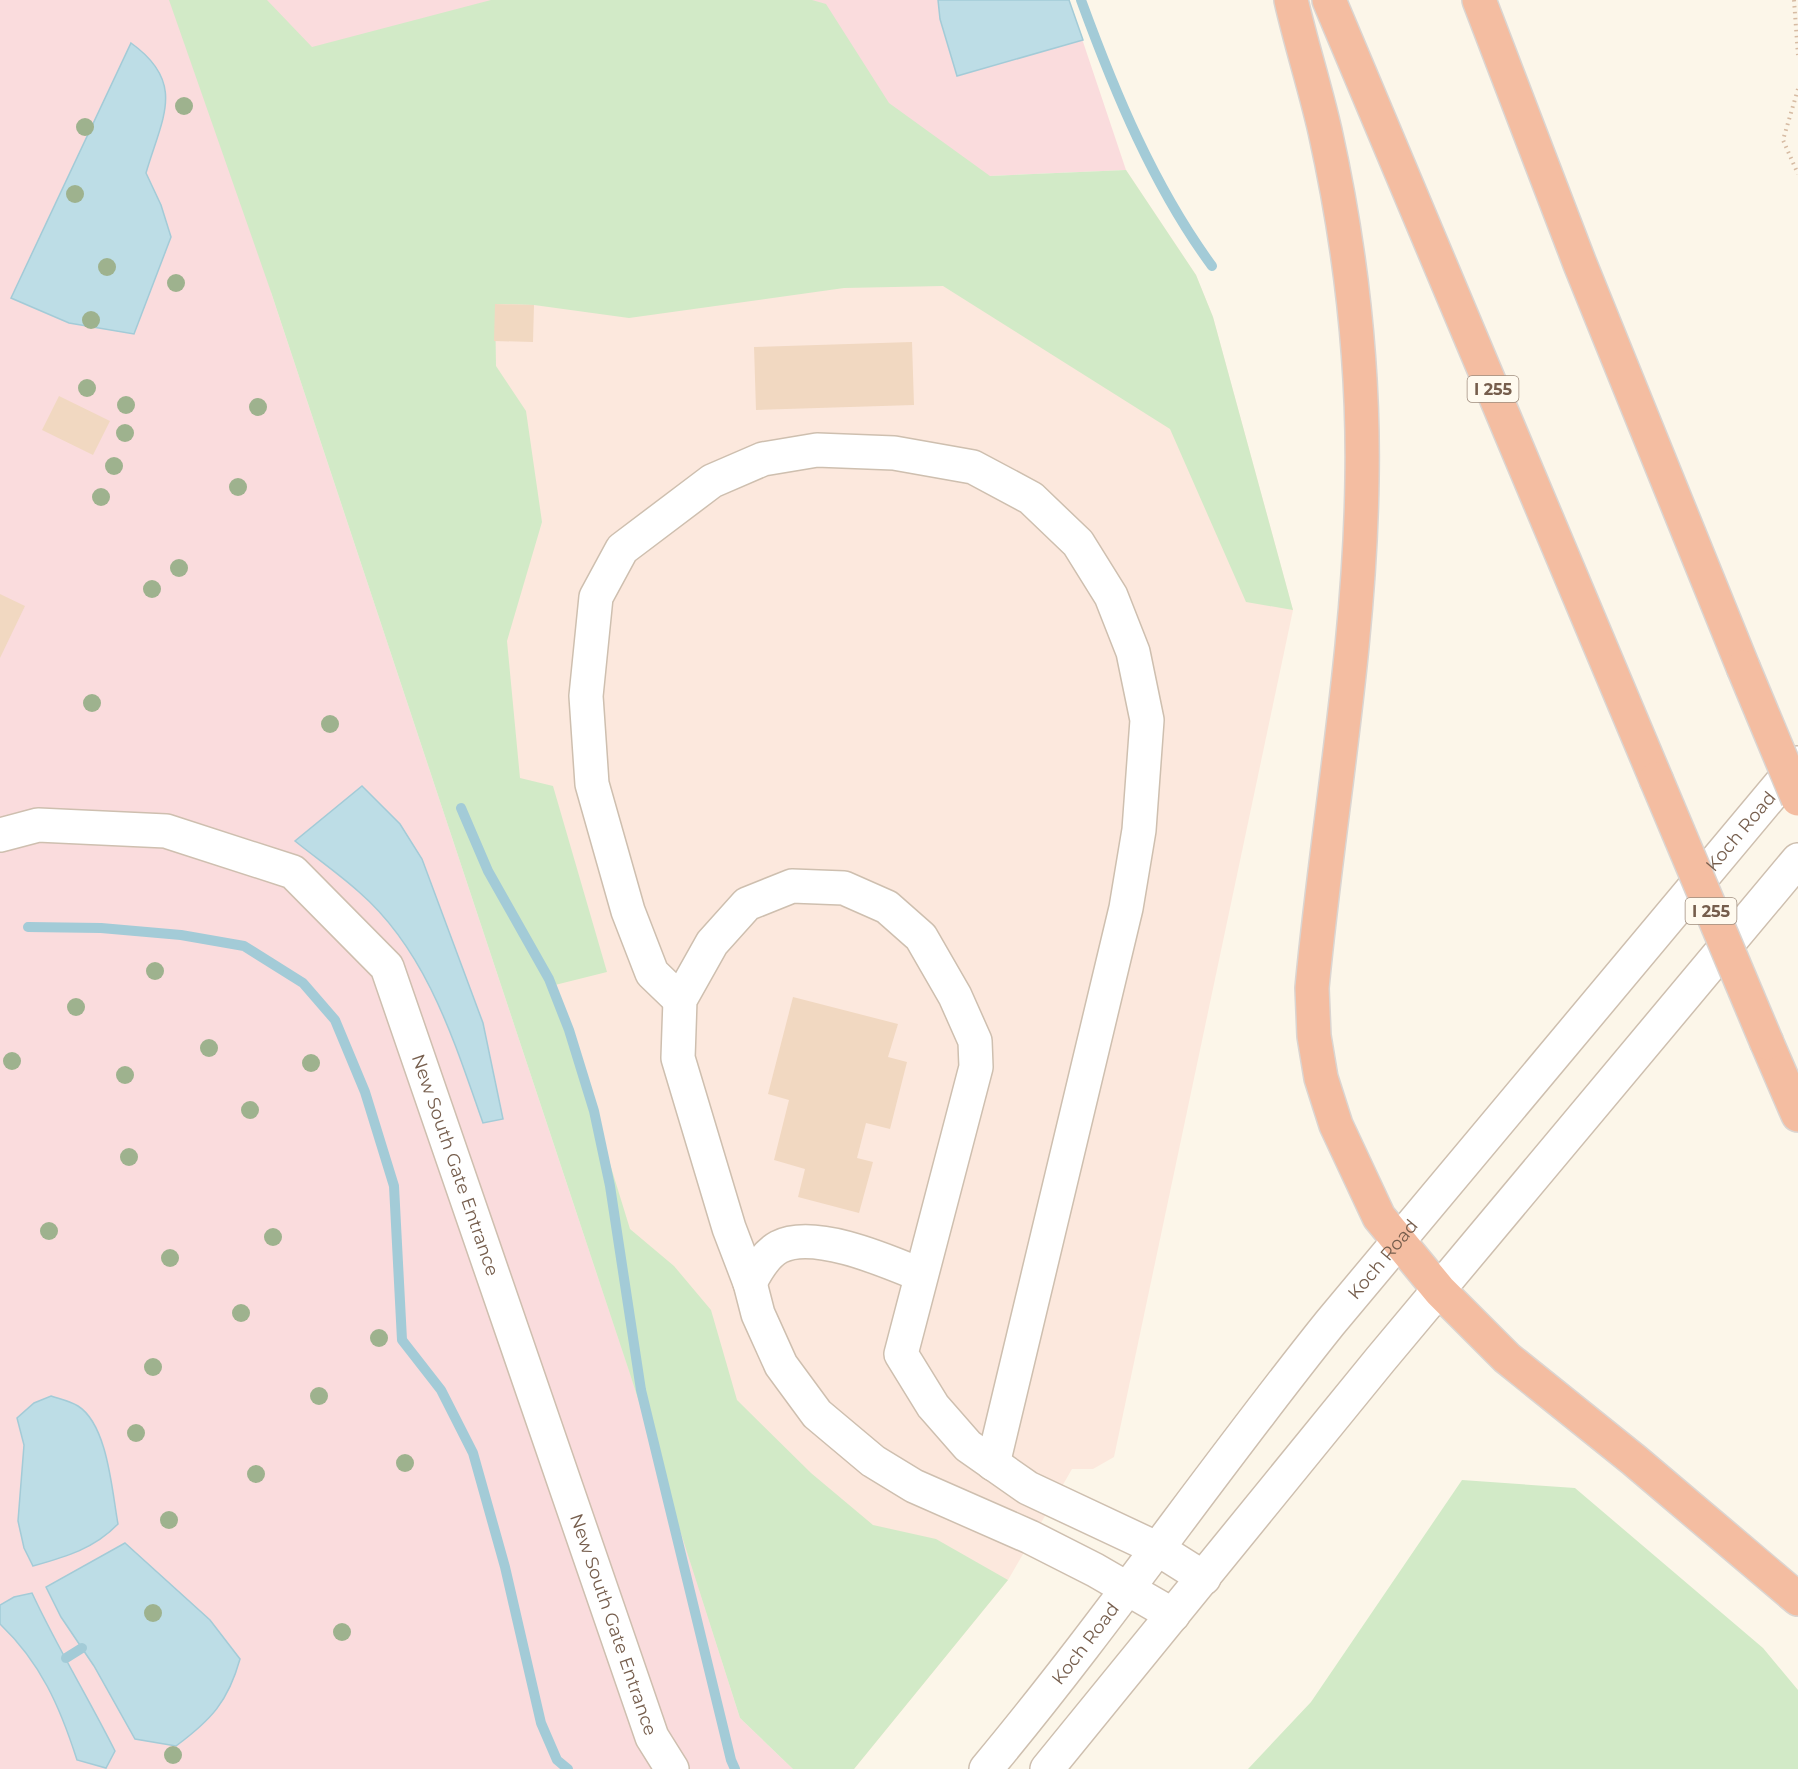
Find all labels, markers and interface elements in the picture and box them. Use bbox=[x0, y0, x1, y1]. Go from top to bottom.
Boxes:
road number: I 255 bbox=[1468, 376, 1518, 402]
street label: Koch Road bbox=[1701, 787, 1781, 876]
road number: I 255 bbox=[1686, 898, 1736, 924]
street label: New South Gate Entrance bbox=[407, 1051, 504, 1279]
street label: Koch Road bbox=[1343, 1215, 1423, 1304]
street label: New South Gate Entrance bbox=[565, 1511, 662, 1739]
street label: Koch Road bbox=[1047, 1598, 1124, 1689]

